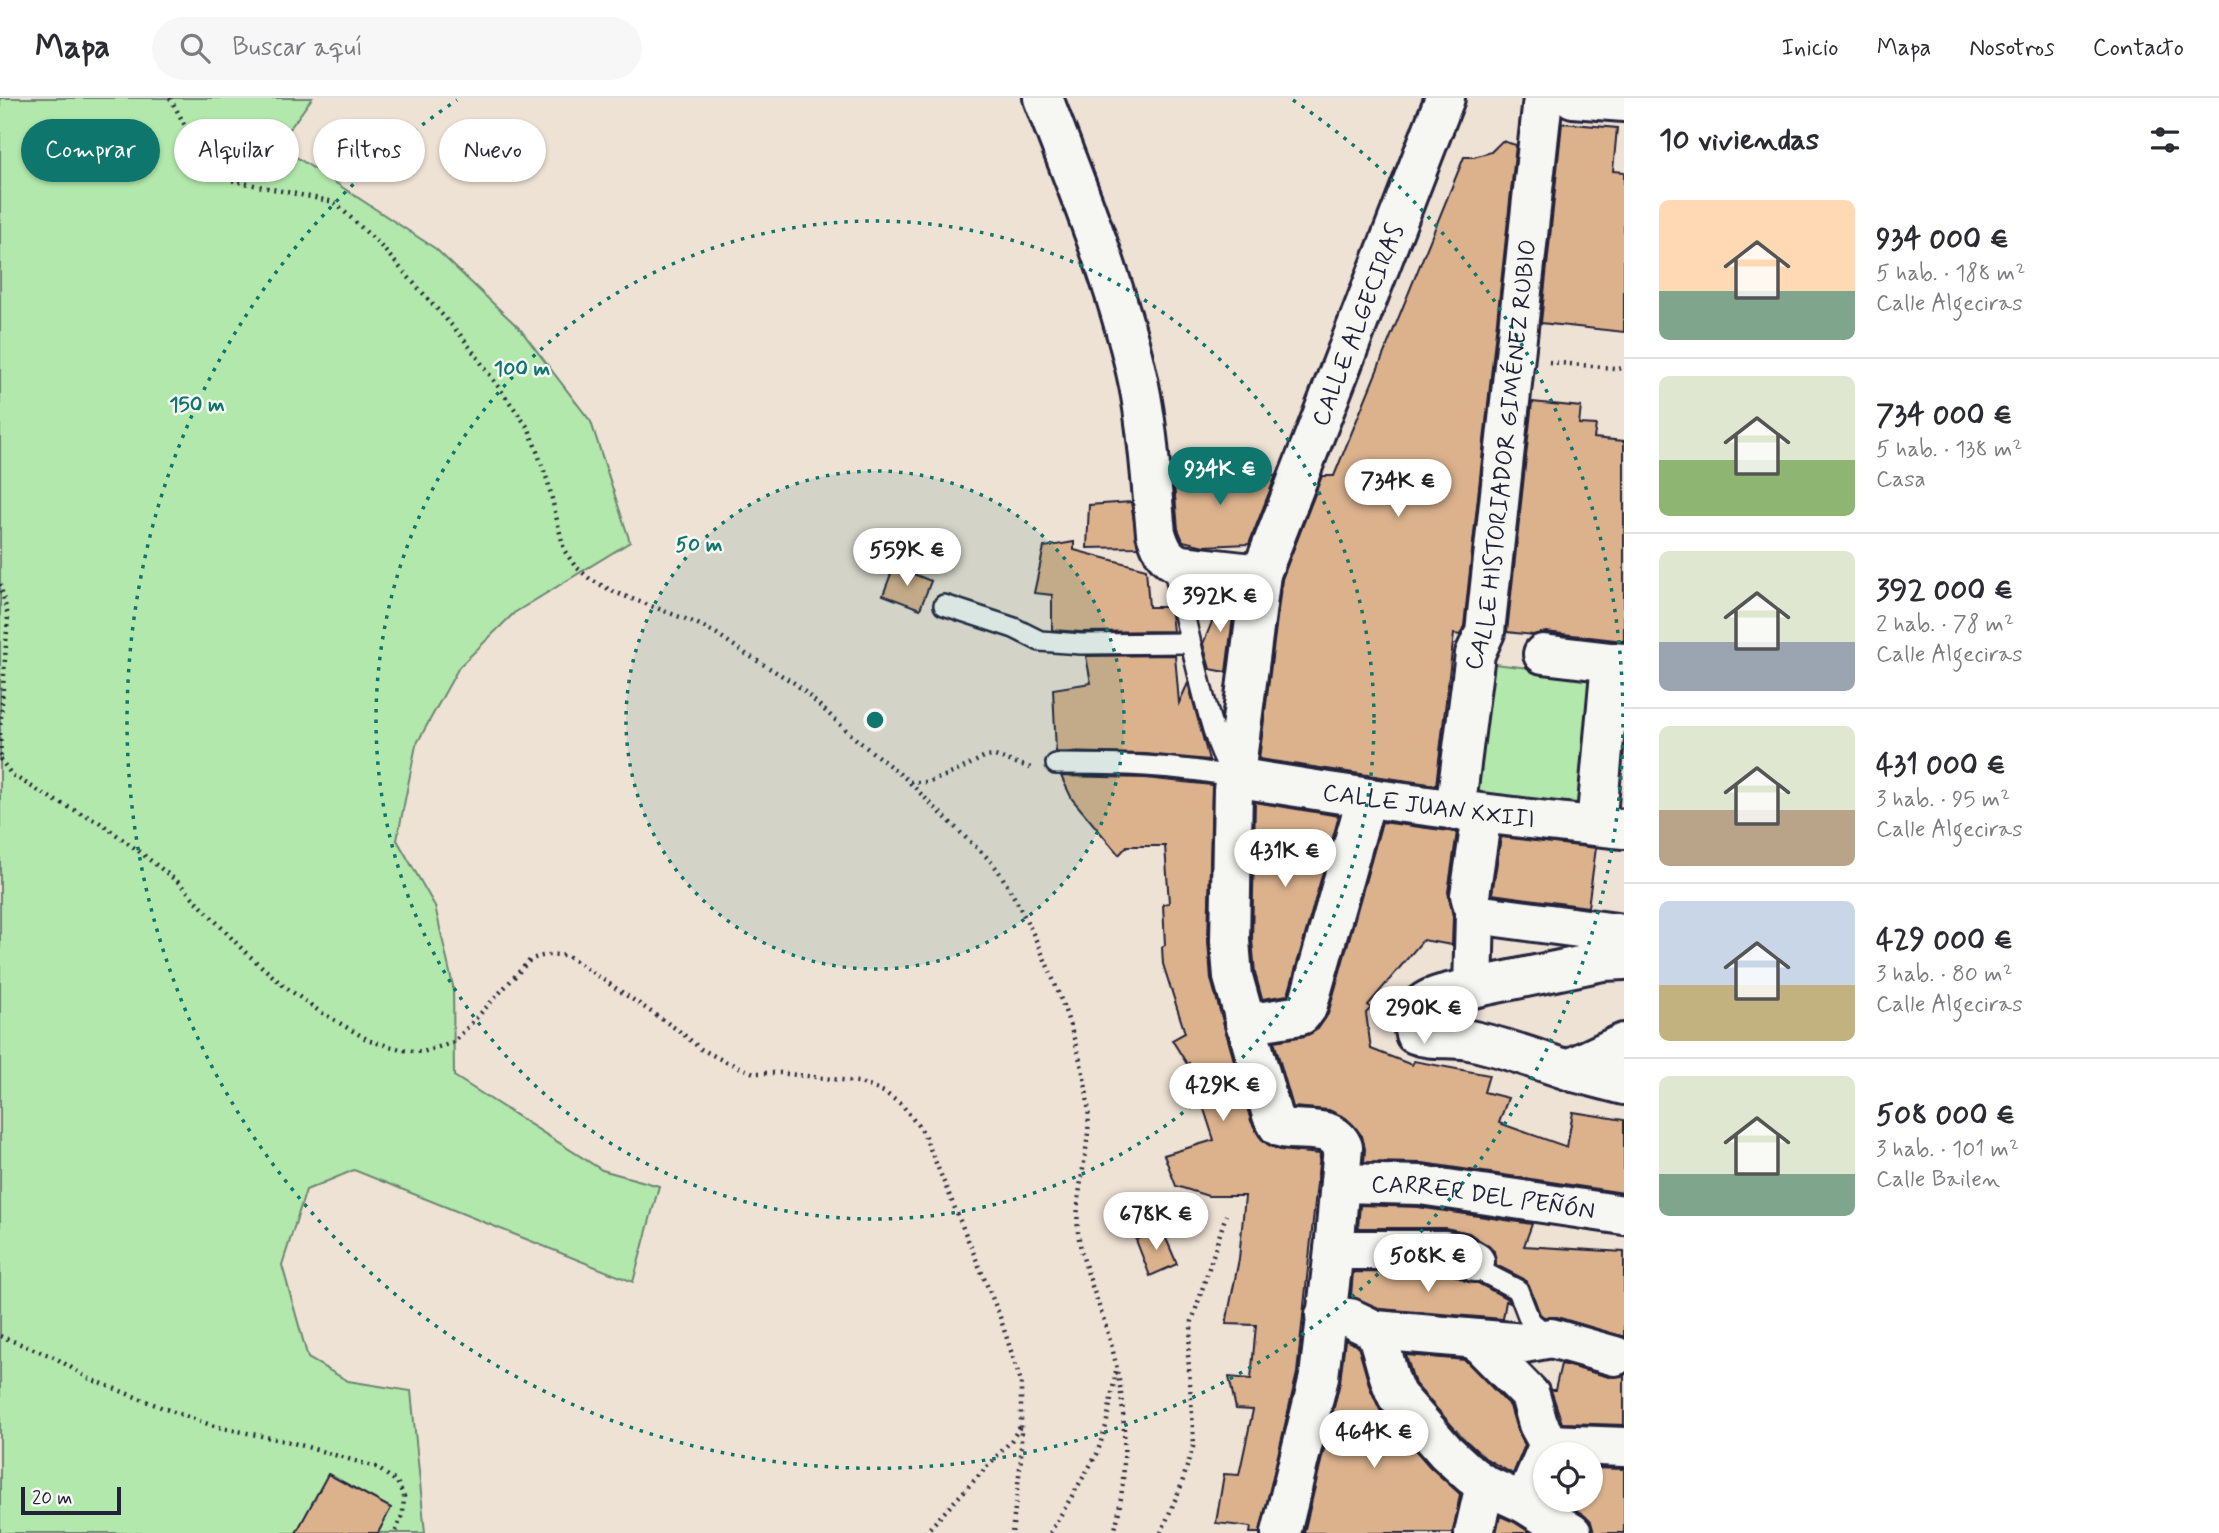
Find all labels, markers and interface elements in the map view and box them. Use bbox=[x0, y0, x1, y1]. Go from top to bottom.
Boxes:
search box bbox=[152, 17, 642, 80]
text: Mapa bbox=[35, 26, 110, 70]
icon: search bbox=[176, 29, 214, 67]
text: Buscar aquí bbox=[232, 31, 363, 65]
text: Inicio bbox=[1781, 33, 1839, 64]
text: Mapa bbox=[1877, 33, 1931, 64]
text: Nosotros bbox=[1969, 33, 2055, 64]
text: Contacto bbox=[2093, 33, 2184, 64]
chip: Comprar bbox=[21, 119, 160, 182]
chip: Alquilar bbox=[174, 119, 299, 182]
chip: Filtros bbox=[313, 119, 425, 182]
chip: Nuevo bbox=[439, 119, 546, 182]
text: 10 viviendas bbox=[1659, 121, 1819, 160]
icon: filters bbox=[2146, 121, 2184, 159]
street label: CALLE ALGECIRAS bbox=[1306, 219, 1412, 431]
text: 934 000 € bbox=[1876, 220, 2009, 259]
icon: home bbox=[1715, 228, 1799, 312]
street label: CALLE HISTORIADOR GIMÉNEZ RUBIO bbox=[1459, 238, 1545, 672]
text: 5 hab. · 188 m² bbox=[1876, 259, 2025, 289]
text: Calle Algeciras bbox=[1876, 289, 2022, 319]
text: 100 m bbox=[494, 355, 550, 383]
text: 150 m bbox=[169, 391, 225, 419]
text: 734 000 € bbox=[1876, 396, 2012, 435]
icon: home bbox=[1715, 404, 1799, 488]
text: 5 hab. · 138 m² bbox=[1876, 435, 2022, 465]
pin: 934K € bbox=[1163, 448, 1277, 507]
text: 934K € bbox=[1184, 455, 1256, 485]
pin: 734K € bbox=[1341, 460, 1455, 519]
text: Casa bbox=[1876, 465, 1926, 495]
text: 734K € bbox=[1361, 467, 1435, 497]
pin: 559K € bbox=[850, 528, 964, 588]
text: 50 m bbox=[676, 531, 723, 559]
text: 559K € bbox=[869, 536, 945, 566]
text: 392 000 € bbox=[1876, 571, 2013, 610]
pin: 392K € bbox=[1163, 574, 1277, 634]
icon: home bbox=[1715, 579, 1799, 663]
text: 392K € bbox=[1182, 582, 1258, 612]
text: 2 hab. · 78 m² bbox=[1876, 610, 2014, 640]
text: Calle Algeciras bbox=[1876, 640, 2022, 670]
centre of rings bbox=[863, 708, 887, 732]
text: 431 000 € bbox=[1876, 746, 2006, 785]
icon: home bbox=[1715, 754, 1799, 838]
street label: CALLE JUAN XXIII bbox=[1321, 777, 1536, 836]
text: 3 hab. · 95 m² bbox=[1876, 785, 2010, 815]
text: Calle Algeciras bbox=[1876, 815, 2022, 845]
pin: 431K € bbox=[1228, 830, 1342, 889]
text: 431K € bbox=[1250, 837, 1320, 867]
text: 429 000 € bbox=[1876, 921, 2013, 960]
icon: home bbox=[1715, 929, 1799, 1013]
text: 3 hab. · 80 m² bbox=[1876, 960, 2013, 990]
pin: 290K € bbox=[1367, 986, 1481, 1046]
text: Calle Algeciras bbox=[1876, 990, 2022, 1020]
text: 290K € bbox=[1386, 994, 1462, 1024]
pin: 429K € bbox=[1166, 1063, 1280, 1123]
text: 429K € bbox=[1185, 1071, 1261, 1101]
text: 508 000 € bbox=[1876, 1096, 2015, 1135]
icon: home bbox=[1715, 1104, 1799, 1188]
text: 3 hab. · 101 m² bbox=[1876, 1135, 2019, 1165]
text: Calle Bailen bbox=[1876, 1165, 2000, 1195]
street label: CARRER DEL PEÑÓN bbox=[1371, 1170, 1597, 1228]
pin: 678K € bbox=[1099, 1192, 1213, 1252]
text: 678K € bbox=[1119, 1200, 1193, 1230]
pin: 508K € bbox=[1371, 1234, 1485, 1294]
text: 508K € bbox=[1390, 1242, 1466, 1272]
pin: 464K € bbox=[1317, 1410, 1431, 1470]
text: 464K € bbox=[1335, 1418, 1413, 1448]
map controls bbox=[1533, 1442, 1603, 1512]
button: locate bbox=[1533, 1442, 1603, 1512]
scale bar bbox=[21, 1484, 121, 1516]
text: 20 m bbox=[32, 1486, 72, 1511]

